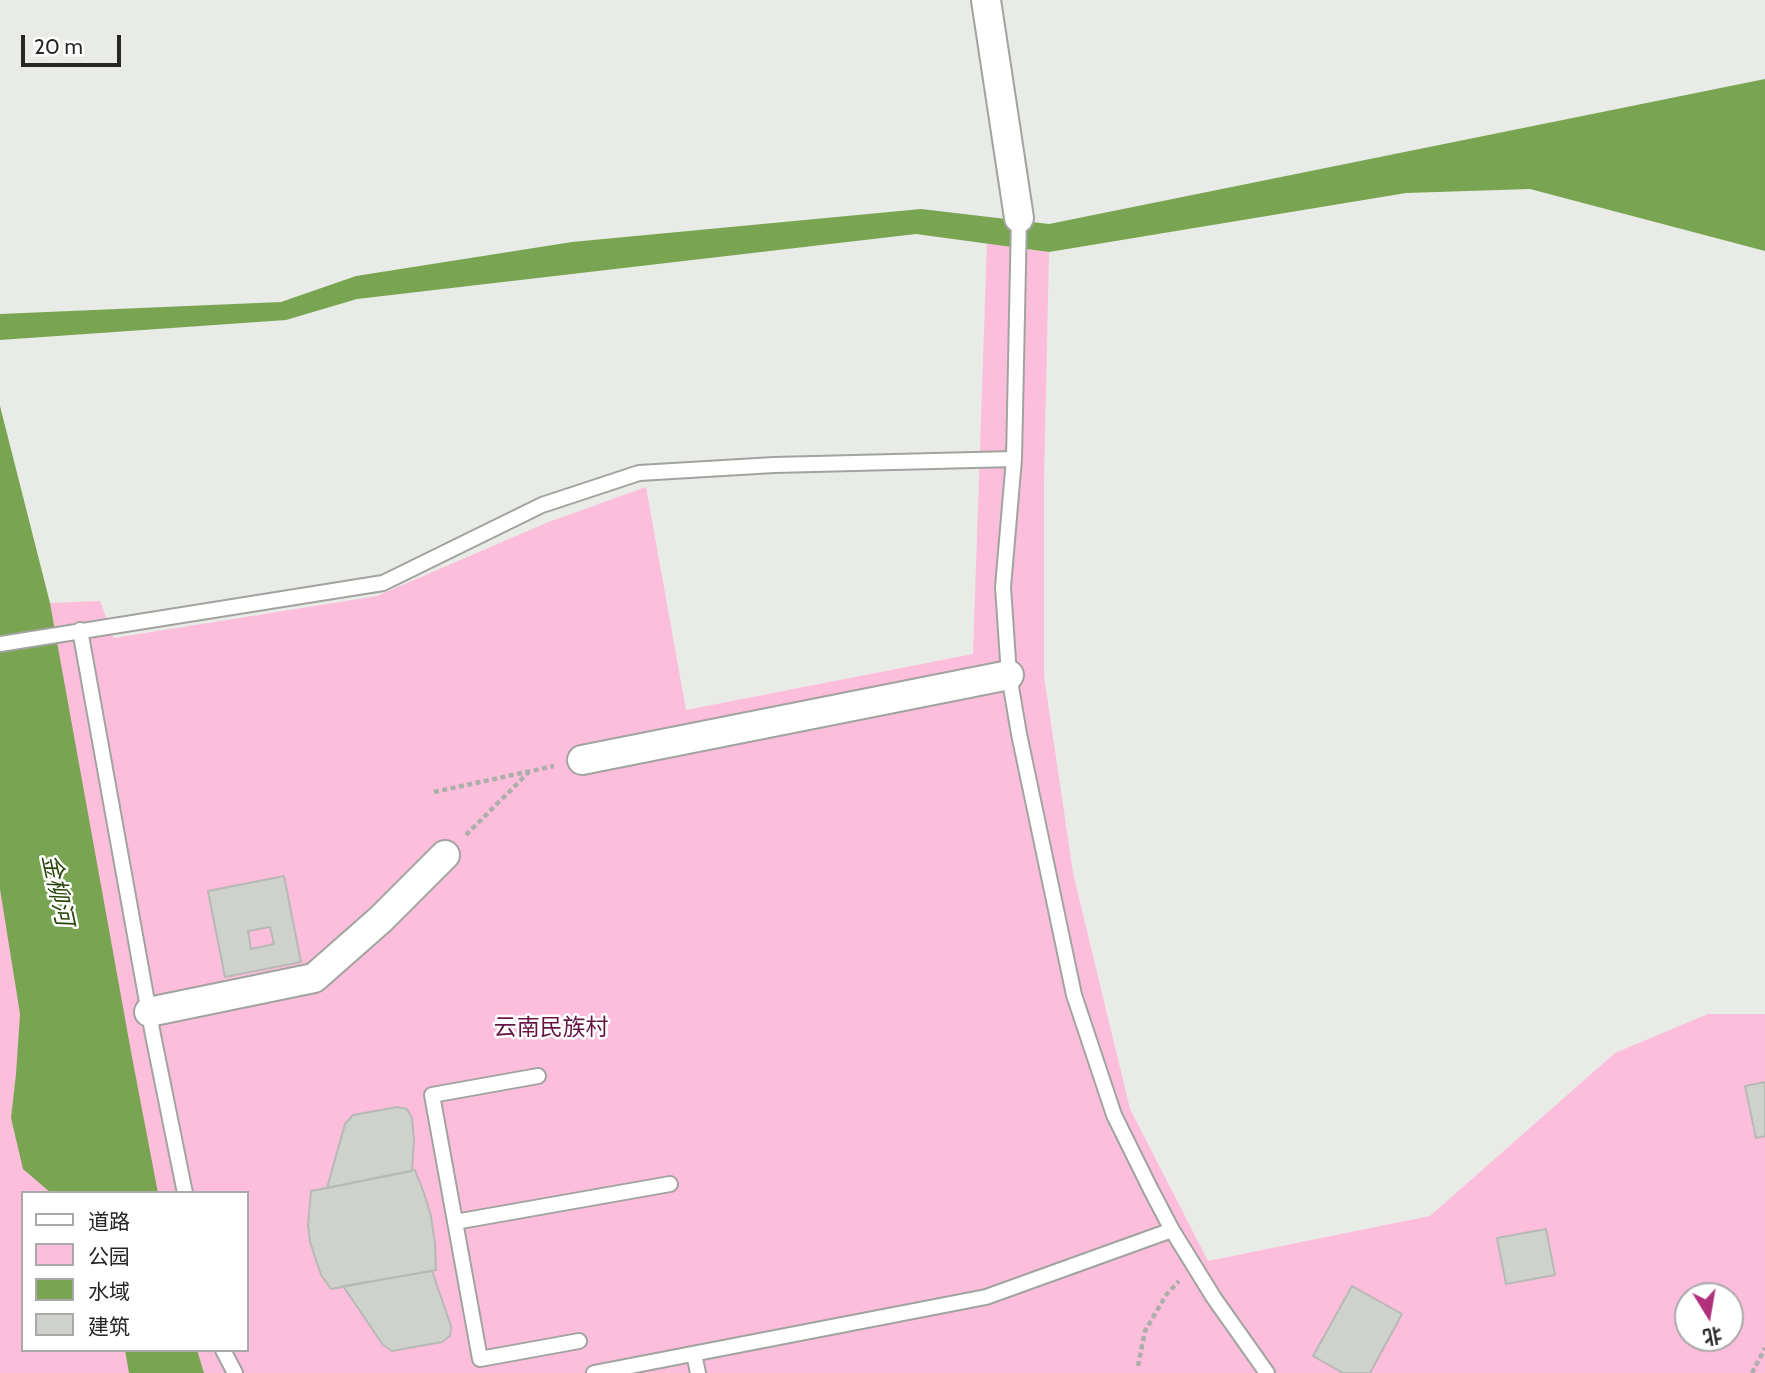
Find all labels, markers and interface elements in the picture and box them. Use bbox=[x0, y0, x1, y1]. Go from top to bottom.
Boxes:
scale bar bbox=[24, 21, 124, 65]
text: 20 m bbox=[34, 34, 83, 59]
water label: 金柳河 bbox=[35, 852, 79, 928]
park label: 云南民族村 bbox=[494, 1014, 608, 1042]
legend bbox=[21, 1191, 248, 1352]
text: 道路 bbox=[88, 1209, 130, 1234]
text: 公园 bbox=[88, 1244, 130, 1269]
text: 水域 bbox=[88, 1279, 130, 1304]
north arrow bbox=[1674, 1282, 1744, 1352]
text: 建筑 bbox=[88, 1314, 130, 1339]
text: 北 bbox=[1701, 1323, 1724, 1349]

